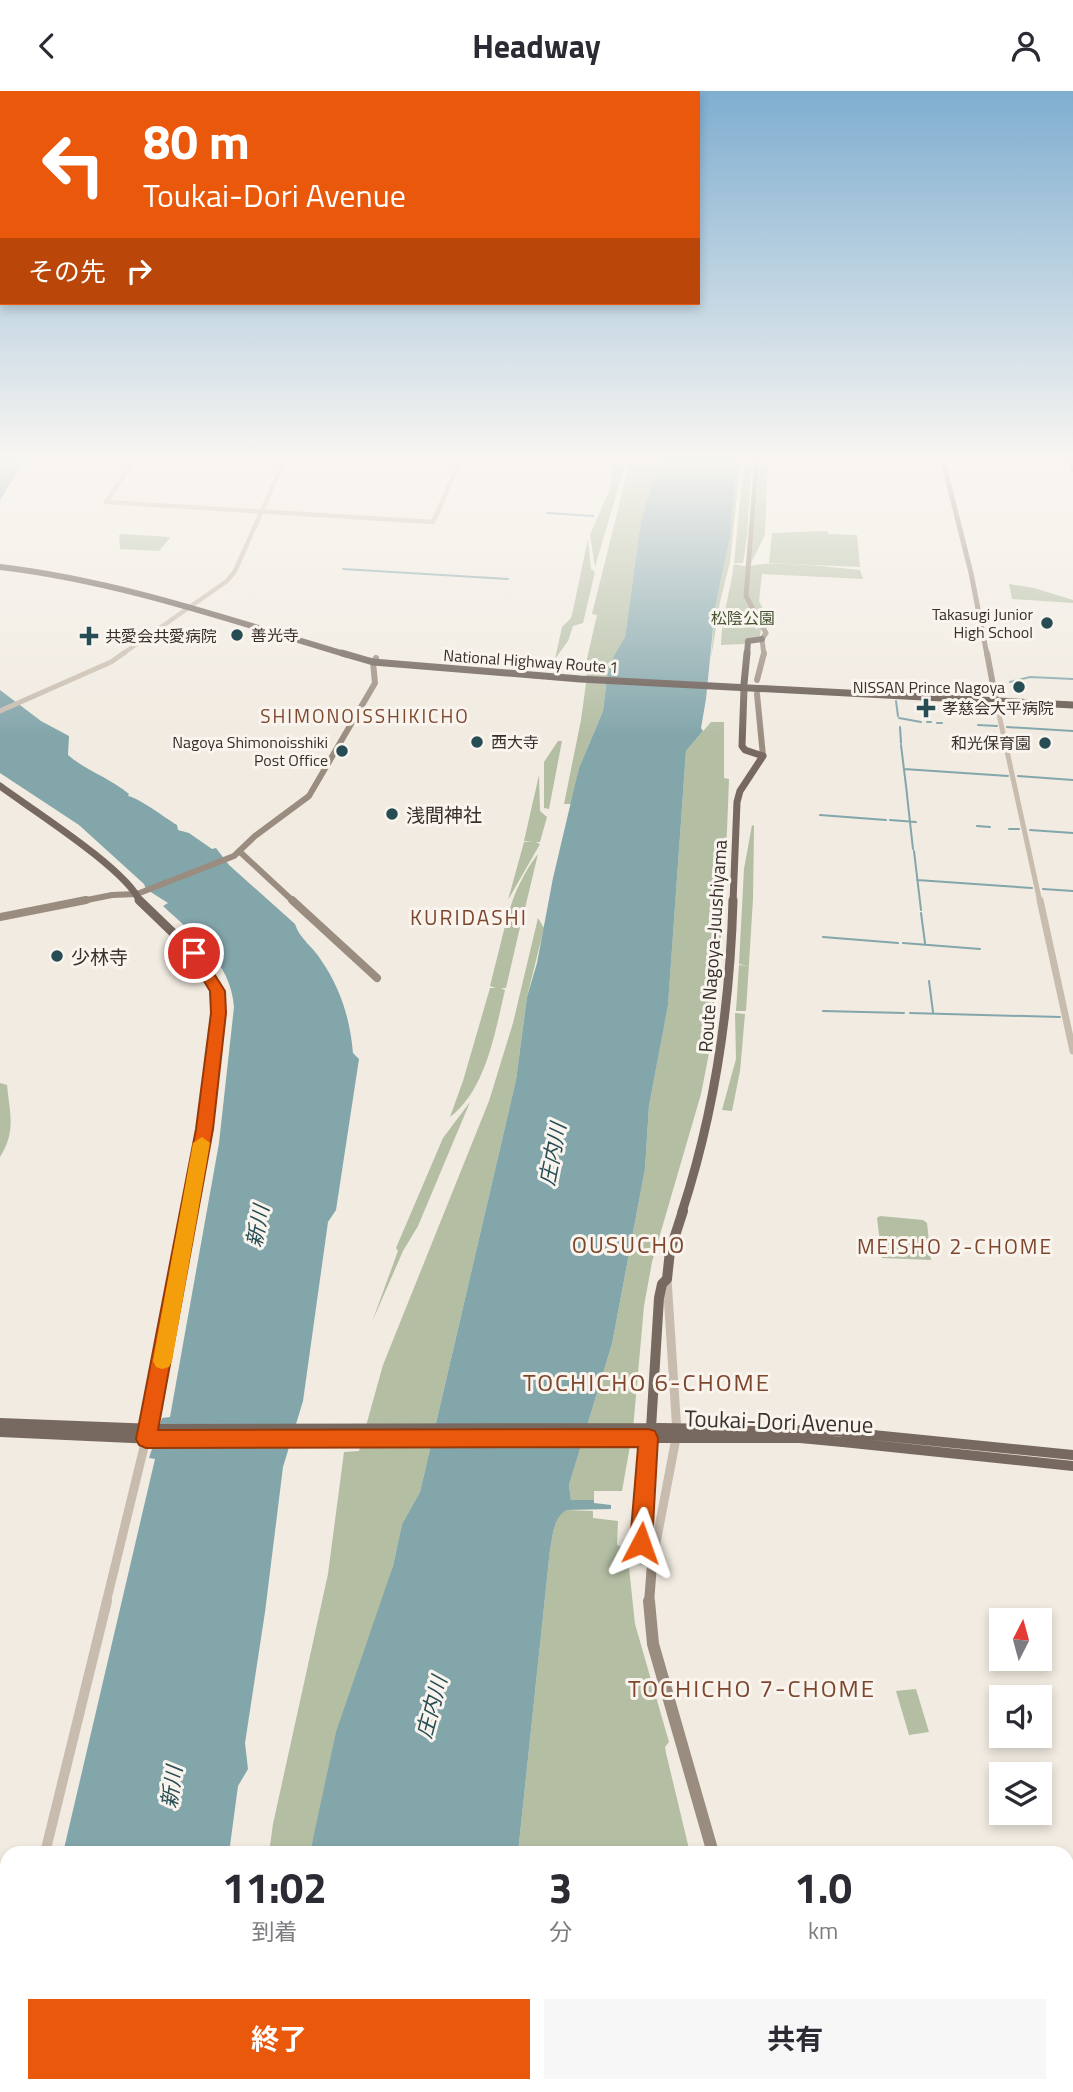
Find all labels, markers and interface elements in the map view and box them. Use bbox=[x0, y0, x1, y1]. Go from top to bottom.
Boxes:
text: Headway bbox=[472, 22, 601, 70]
icon: back bbox=[28, 27, 66, 65]
icon: person bbox=[1007, 27, 1045, 65]
text: 80 m bbox=[143, 103, 250, 178]
icon: left bbox=[28, 119, 119, 210]
text: Toukai-Dori Avenue bbox=[143, 171, 406, 219]
text: その先 bbox=[28, 252, 106, 291]
icon: right bbox=[120, 252, 158, 290]
place label: Takasugi Junior High School bbox=[932, 602, 1033, 644]
park label: 松陰公園 bbox=[711, 606, 775, 630]
marker: Takasugi Junior High School bbox=[1039, 615, 1055, 631]
place label: 善光寺 bbox=[251, 623, 299, 647]
place label: 共愛会共愛病院 bbox=[105, 624, 217, 648]
marker: 共愛会共愛病院 bbox=[79, 626, 99, 646]
marker: 善光寺 bbox=[229, 627, 245, 643]
street label: National Highway Route 1 bbox=[443, 643, 619, 679]
place label: NISSAN Prince Nagoya bbox=[853, 675, 1005, 699]
marker: NISSAN Prince Nagoya bbox=[1011, 679, 1027, 695]
place label: 孝慈会大平病院 bbox=[942, 696, 1054, 720]
marker: 孝慈会大平病院 bbox=[916, 698, 936, 718]
district label: SHIMONOISSHIKICHO bbox=[260, 701, 470, 730]
place label: Nagoya Shimonoisshiki Post Office bbox=[172, 730, 328, 772]
place label: 西大寺 bbox=[491, 730, 539, 754]
place label: 和光保育園 bbox=[951, 731, 1031, 755]
marker: 西大寺 bbox=[469, 734, 485, 750]
marker: 和光保育園 bbox=[1037, 735, 1053, 751]
marker: Nagoya Shimonoisshiki Post Office bbox=[334, 743, 350, 759]
place label: 浅間神社 bbox=[406, 800, 482, 829]
marker: 浅間神社 bbox=[384, 806, 400, 822]
street label: Route Nagoya-Juushiyama bbox=[690, 838, 734, 1053]
district label: KURIDASHI bbox=[410, 901, 528, 933]
pin bbox=[164, 923, 224, 983]
icon: arrive bbox=[175, 934, 213, 972]
place label: 少林寺 bbox=[71, 942, 128, 971]
marker: 少林寺 bbox=[49, 948, 65, 964]
water label: 庄内川 bbox=[530, 1118, 574, 1188]
water label: 新川 bbox=[237, 1200, 277, 1250]
district label: OUSUCHO bbox=[572, 1227, 686, 1262]
district label: MEISHO 2-CHOME bbox=[857, 1230, 1053, 1262]
district label: TOCHICHO 6-CHOME bbox=[523, 1364, 771, 1400]
street label: Toukai-Dori Avenue bbox=[684, 1400, 874, 1442]
position arrow bbox=[604, 1506, 678, 1580]
north arrow bbox=[989, 1608, 1052, 1671]
map controls bbox=[989, 1608, 1052, 1825]
district label: TOCHICHO 7-CHOME bbox=[628, 1670, 876, 1706]
water label: 庄内川 bbox=[407, 1671, 455, 1742]
button: sound bbox=[989, 1685, 1052, 1748]
water label: 新川 bbox=[152, 1762, 190, 1810]
button: layers bbox=[989, 1762, 1052, 1825]
text: 11:02 bbox=[222, 1855, 327, 1919]
text: 3 bbox=[549, 1855, 572, 1919]
text: 1.0 bbox=[794, 1855, 852, 1919]
text: km bbox=[808, 1913, 838, 1948]
text: 到着 bbox=[251, 1914, 297, 1949]
text: 分 bbox=[549, 1914, 572, 1949]
button: 終了 bbox=[28, 1999, 530, 2079]
button: 共有 bbox=[544, 1999, 1046, 2079]

